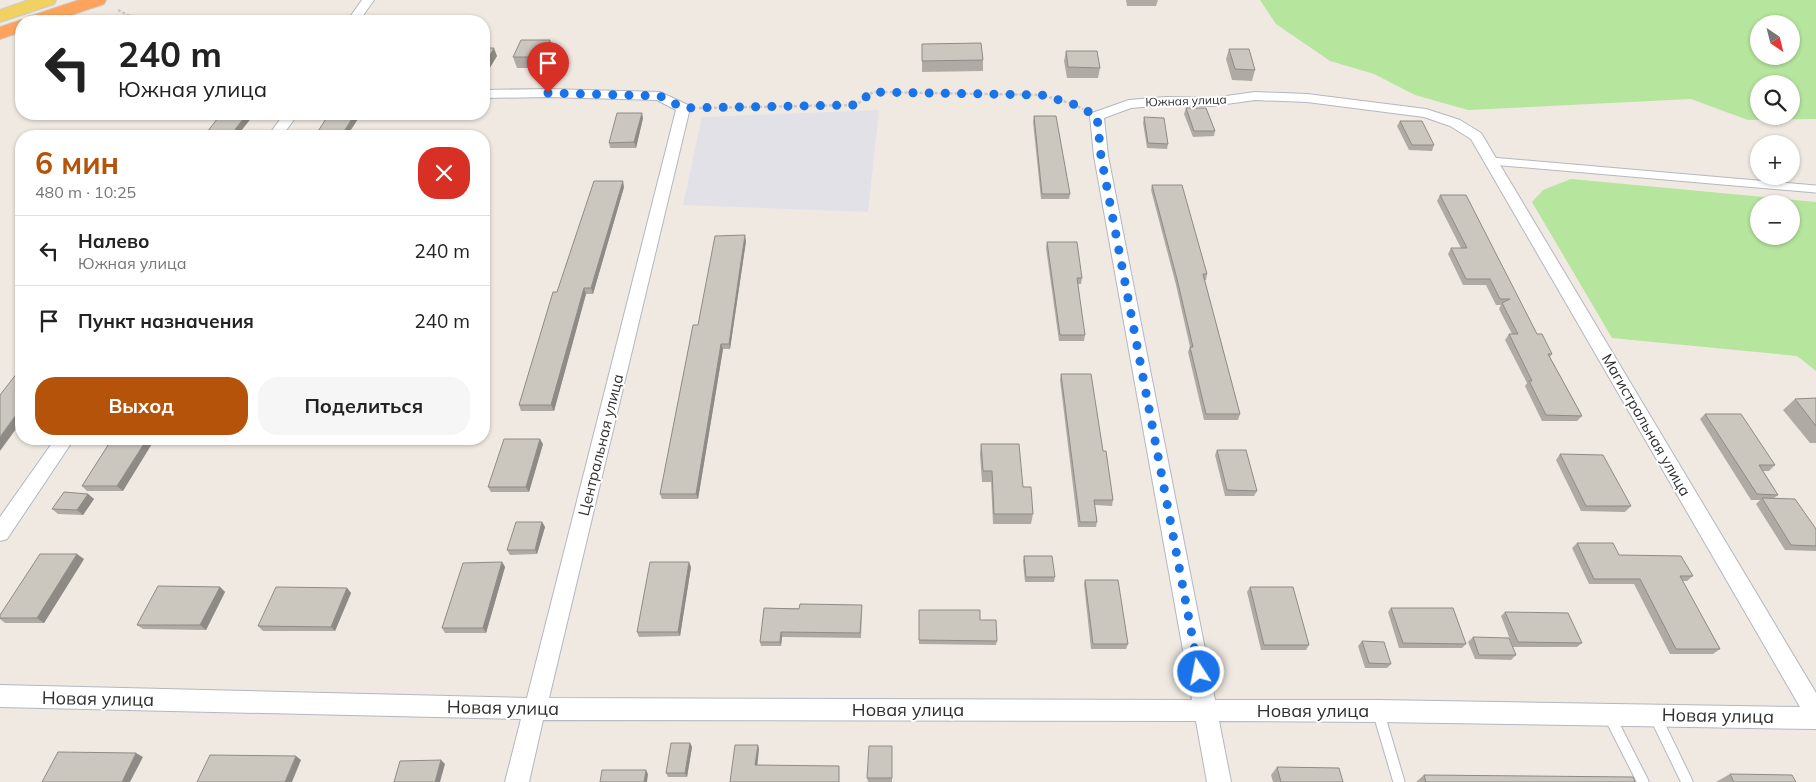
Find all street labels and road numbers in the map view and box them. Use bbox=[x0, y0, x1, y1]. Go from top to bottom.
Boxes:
street label: Южная улица bbox=[1145, 92, 1227, 109]
street label: Магистральная улица bbox=[1598, 350, 1695, 499]
street label: Центральная улица bbox=[574, 372, 627, 518]
street label: Новая улица bbox=[42, 686, 154, 711]
street label: Новая улица bbox=[447, 695, 559, 720]
street label: Новая улица bbox=[852, 698, 964, 721]
street label: Новая улица bbox=[1257, 699, 1369, 722]
street label: Новая улица bbox=[1662, 703, 1774, 728]

